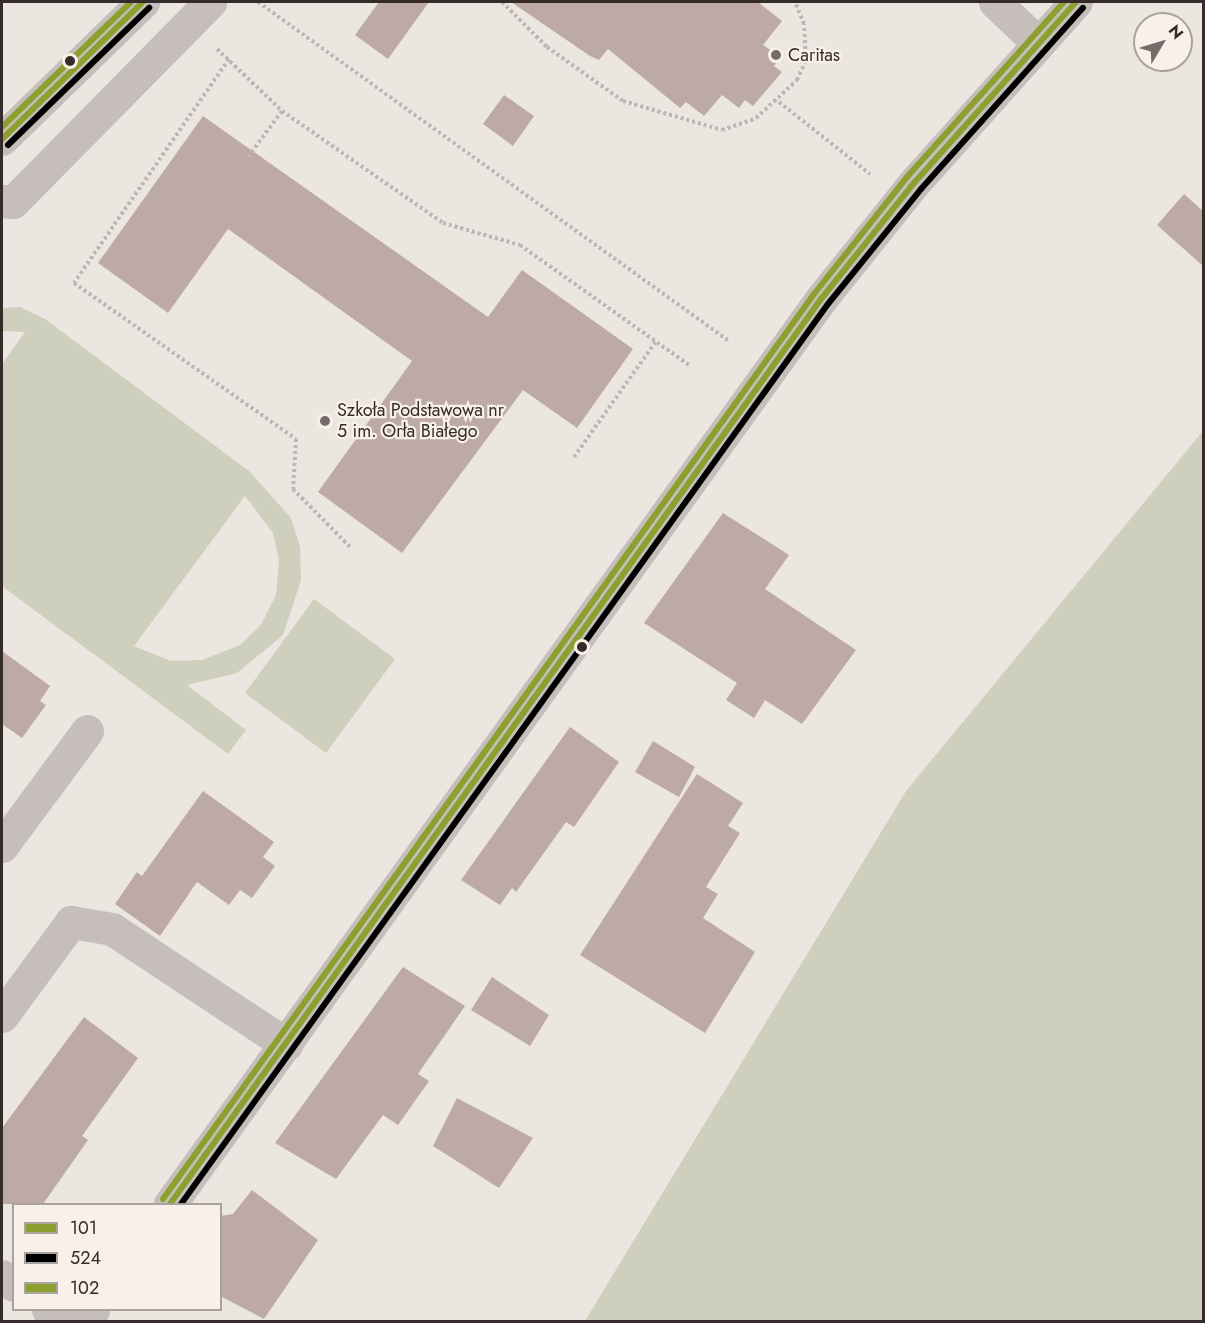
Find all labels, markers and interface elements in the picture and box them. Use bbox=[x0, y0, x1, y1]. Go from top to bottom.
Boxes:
north arrow bbox=[1133, 12, 1193, 72]
text: N bbox=[1163, 20, 1189, 44]
place label: Caritas bbox=[788, 44, 840, 66]
marker: Caritas bbox=[769, 48, 783, 62]
unlabelled marker bbox=[64, 55, 76, 67]
place label: Szkoła Podstawowa nr 5 im. Orła Białego bbox=[337, 400, 504, 442]
marker: Szkoła Podstawowa nr 5 im. Orła Białego bbox=[318, 414, 332, 428]
unlabelled marker bbox=[576, 641, 588, 653]
legend bbox=[12, 1203, 222, 1311]
text: 101 bbox=[70, 1215, 97, 1241]
text: 524 bbox=[70, 1245, 101, 1271]
text: 102 bbox=[70, 1275, 99, 1301]

